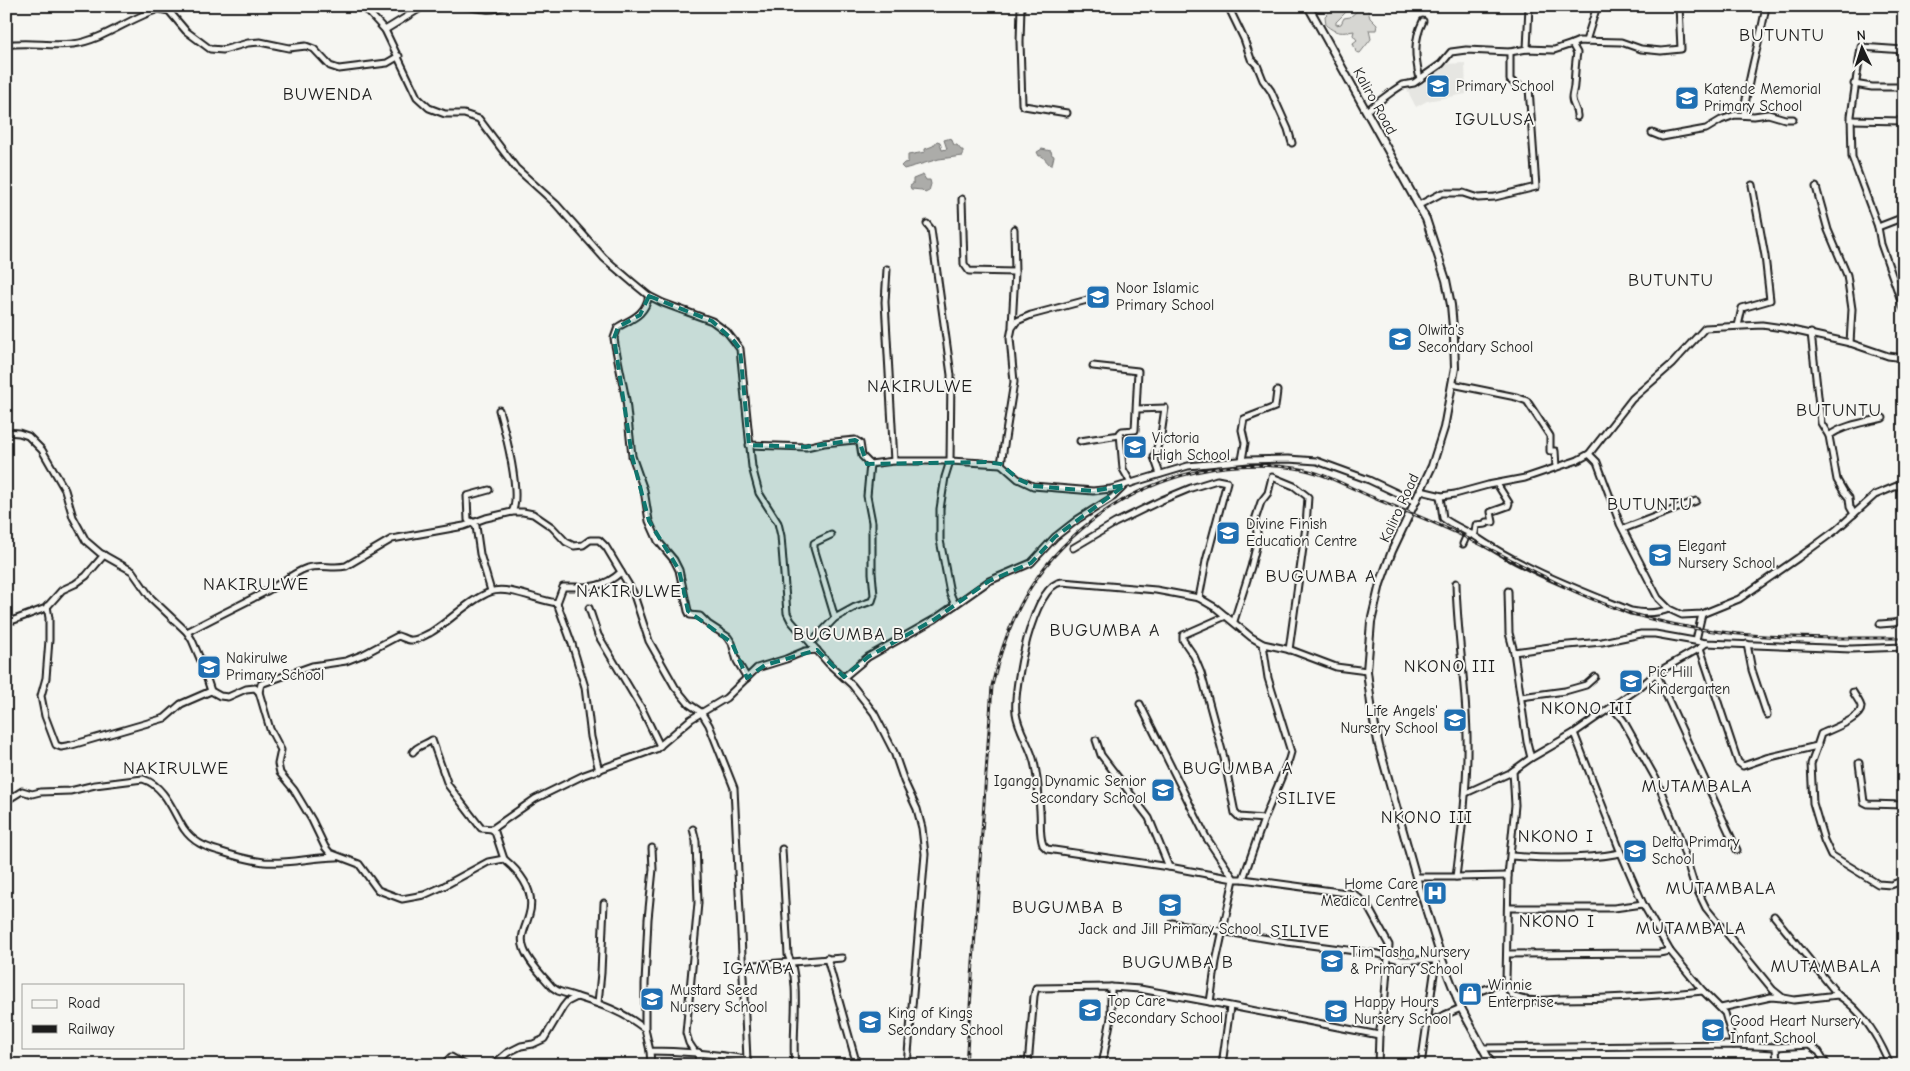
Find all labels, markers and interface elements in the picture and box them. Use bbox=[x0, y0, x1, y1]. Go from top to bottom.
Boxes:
north arrow bbox=[1838, 22, 1888, 72]
district label: BUTUNTU bbox=[1739, 25, 1825, 46]
text: N bbox=[1856, 27, 1866, 44]
street label: Kaliro Road bbox=[1349, 64, 1401, 138]
school or university icon: Primary School bbox=[1425, 73, 1451, 99]
place label: Primary School bbox=[1456, 77, 1554, 95]
place label: Katende Memorial Primary School bbox=[1704, 80, 1821, 115]
district label: BUWENDA bbox=[283, 84, 373, 105]
school or university icon: Katende Memorial Primary School bbox=[1674, 85, 1700, 111]
district label: IGULUSA bbox=[1455, 109, 1535, 130]
district label: BUTUNTU bbox=[1628, 270, 1714, 291]
place label: Noor Islamic Primary School bbox=[1116, 279, 1214, 314]
school or university icon: Noor Islamic Primary School bbox=[1085, 284, 1111, 310]
place label: Olwita's Secondary School bbox=[1418, 321, 1533, 356]
school or university icon: Olwita's Secondary School bbox=[1387, 326, 1413, 352]
district label: NAKIRULWE bbox=[867, 376, 973, 397]
district label: BUTUNTU bbox=[1796, 400, 1882, 421]
place label: Victoria High School bbox=[1152, 429, 1230, 464]
school or university icon: Victoria High School bbox=[1122, 434, 1148, 460]
street label: Kaliro Road bbox=[1375, 471, 1423, 545]
district label: BUTUNTU bbox=[1607, 494, 1693, 515]
place label: Divine Finish Education Centre bbox=[1246, 515, 1358, 550]
school or university icon: Divine Finish Education Centre bbox=[1215, 520, 1241, 546]
place label: Elegant Nursery School bbox=[1678, 537, 1776, 572]
school or university icon: Elegant Nursery School bbox=[1647, 542, 1673, 568]
district label: BUGUMBA A bbox=[1265, 566, 1377, 587]
district label: NAKIRULWE bbox=[203, 574, 309, 595]
district label: NAKIRULWE bbox=[576, 581, 682, 602]
district label: BUGUMBA A bbox=[1049, 620, 1161, 641]
district label: BUGUMBA B bbox=[793, 624, 905, 645]
place label: Nakirulwe Primary School bbox=[226, 649, 324, 684]
school or university icon: Nakirulwe Primary School bbox=[196, 654, 222, 680]
district label: NKONO III bbox=[1404, 656, 1496, 677]
place label: Pic Hill Kindergarten bbox=[1648, 663, 1730, 698]
school or university icon: Pic Hill Kindergarten bbox=[1618, 668, 1644, 694]
district label: NKONO III bbox=[1541, 698, 1633, 719]
place label: Life Angels' Nursery School bbox=[1340, 702, 1438, 737]
school or university icon: Life Angels' Nursery School bbox=[1442, 707, 1468, 733]
district label: NAKIRULWE bbox=[123, 758, 229, 779]
district label: BUGUMBA A bbox=[1182, 758, 1294, 779]
place label: Iganga Dynamic Senior Secondary School bbox=[994, 772, 1146, 807]
district label: MUTAMBALA bbox=[1642, 776, 1752, 797]
school or university icon: Iganga Dynamic Senior Secondary School bbox=[1150, 777, 1176, 803]
district label: SILIVE bbox=[1277, 788, 1337, 809]
district label: NKONO III bbox=[1381, 807, 1473, 828]
district label: NKONO I bbox=[1518, 826, 1594, 847]
place label: Delta Primary School bbox=[1652, 833, 1740, 868]
school or university icon: Delta Primary School bbox=[1622, 838, 1648, 864]
place label: Home Care Medical Centre bbox=[1321, 875, 1418, 910]
district label: MUTAMBALA bbox=[1666, 878, 1776, 899]
hospital icon: Home Care Medical Centre bbox=[1422, 880, 1448, 906]
school or university icon: Jack and Jill Primary School bbox=[1157, 892, 1183, 918]
district label: BUGUMBA B bbox=[1012, 897, 1124, 918]
district label: NKONO I bbox=[1519, 911, 1595, 932]
district label: MUTAMBALA bbox=[1636, 918, 1746, 939]
place label: Jack and Jill Primary School bbox=[1078, 920, 1262, 938]
district label: SILIVE bbox=[1270, 921, 1330, 942]
place label: Tim Tasha Nursery & Primary School bbox=[1350, 943, 1470, 978]
school or university icon: Tim Tasha Nursery & Primary School bbox=[1319, 948, 1345, 974]
district label: BUGUMBA B bbox=[1122, 952, 1234, 973]
district label: MUTAMBALA bbox=[1771, 956, 1881, 977]
district label: IGAMBA bbox=[723, 958, 795, 979]
place label: Winnie Enterprise bbox=[1488, 976, 1554, 1011]
place label: Mustard Seed Nursery School bbox=[670, 981, 768, 1016]
shop icon: Winnie Enterprise bbox=[1457, 981, 1483, 1007]
legend bbox=[22, 984, 185, 1048]
school or university icon: Mustard Seed Nursery School bbox=[639, 986, 665, 1012]
place label: Top Care Secondary School bbox=[1108, 992, 1223, 1027]
place label: Happy Hours Nursery School bbox=[1354, 993, 1452, 1028]
text: Road bbox=[68, 994, 100, 1012]
school or university icon: Top Care Secondary School bbox=[1077, 997, 1103, 1023]
school or university icon: Happy Hours Nursery School bbox=[1323, 998, 1349, 1024]
place label: King of Kings Secondary School bbox=[888, 1004, 1003, 1039]
school or university icon: King of Kings Secondary School bbox=[857, 1009, 883, 1035]
place label: Good Heart Nursery Infant School bbox=[1730, 1012, 1861, 1047]
school or university icon: Good Heart Nursery Infant School bbox=[1700, 1017, 1726, 1043]
text: Railway bbox=[68, 1020, 115, 1038]

